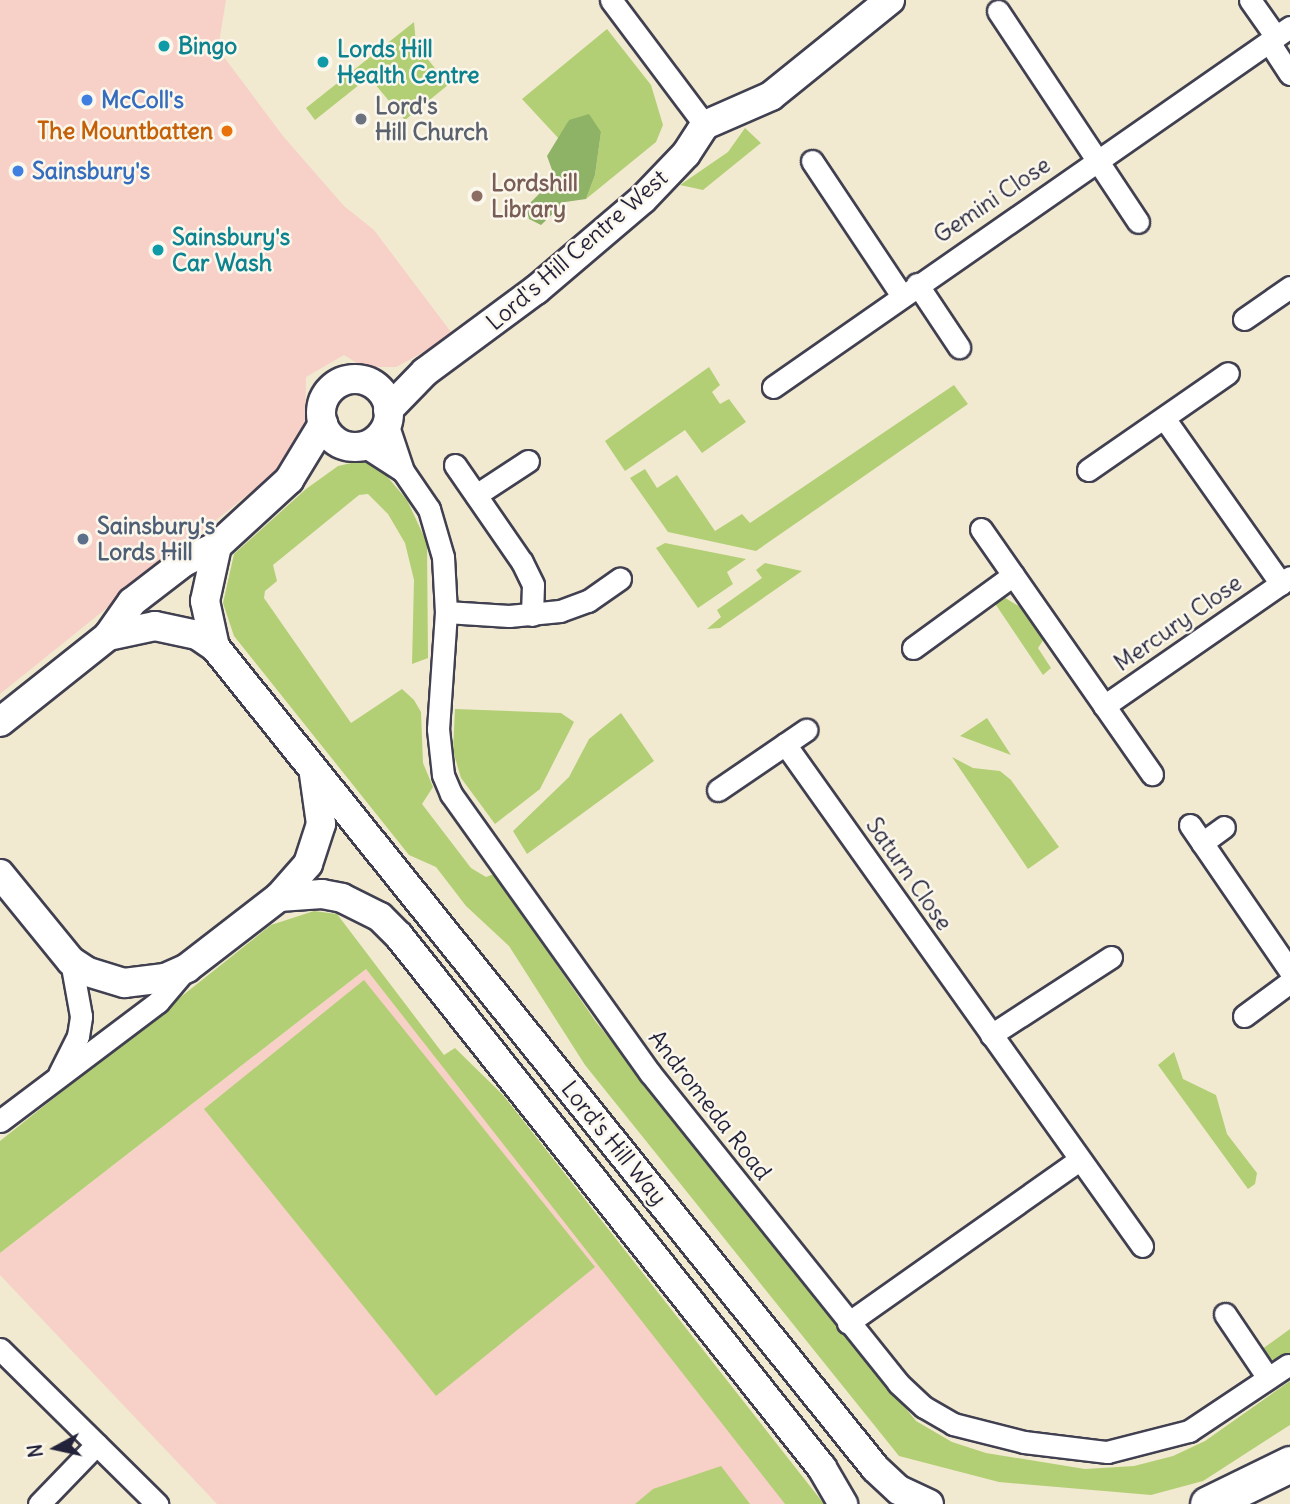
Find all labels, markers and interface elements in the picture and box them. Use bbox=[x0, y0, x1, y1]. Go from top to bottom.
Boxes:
place label: Bingo bbox=[178, 32, 237, 60]
place label: Lords Hill Health Centre bbox=[337, 35, 479, 89]
marker: Bingo bbox=[156, 38, 172, 54]
marker: Lords Hill Health Centre bbox=[315, 54, 331, 70]
place label: McColl's bbox=[101, 86, 184, 114]
marker: McColl's bbox=[79, 92, 95, 108]
place label: Lord's Hill Church bbox=[375, 92, 488, 146]
marker: Lord's Hill Church bbox=[353, 111, 369, 127]
place label: The Mountbatten bbox=[37, 117, 213, 145]
marker: The Mountbatten bbox=[219, 123, 235, 139]
street label: Gemini Close bbox=[929, 151, 1055, 249]
place label: Sainsbury's bbox=[32, 157, 150, 185]
marker: Sainsbury's bbox=[10, 163, 26, 179]
street label: Lord's Hill Centre West bbox=[481, 164, 673, 336]
place label: Lordshill Library bbox=[491, 169, 578, 223]
marker: Lordshill Library bbox=[469, 188, 485, 204]
place label: Sainsbury's Car Wash bbox=[172, 223, 290, 277]
marker: Sainsbury's Car Wash bbox=[150, 242, 166, 258]
place label: Sainsbury's Lords Hill bbox=[97, 512, 215, 566]
marker: Sainsbury's Lords Hill bbox=[75, 531, 91, 547]
street label: Mercury Close bbox=[1109, 569, 1247, 677]
street label: Saturn Close bbox=[860, 812, 958, 936]
street label: Andromeda Road bbox=[643, 1025, 777, 1185]
street label: Lord's Hill Way bbox=[556, 1075, 672, 1211]
north arrow bbox=[21, 1413, 91, 1483]
text: N bbox=[22, 1443, 48, 1459]

